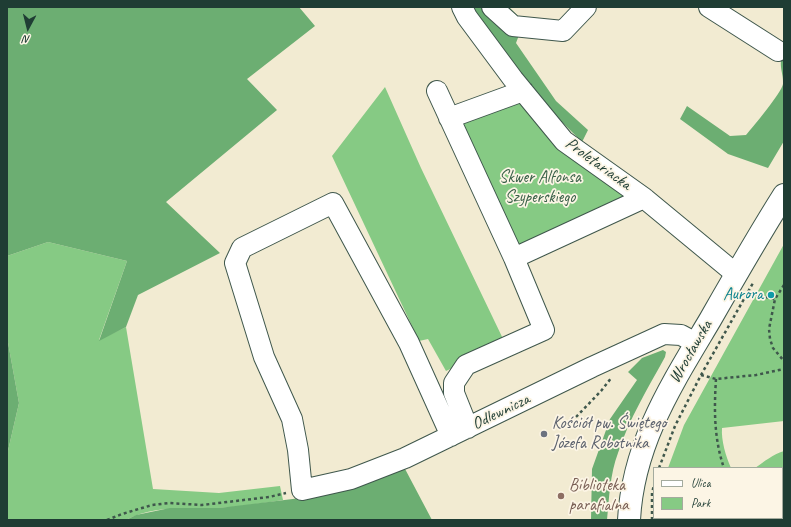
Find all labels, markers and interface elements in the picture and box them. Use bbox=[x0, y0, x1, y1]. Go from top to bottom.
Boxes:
north arrow bbox=[8, 8, 48, 48]
text: N bbox=[22, 33, 31, 47]
street label: Proletariacka bbox=[561, 133, 635, 195]
park label: Skwer Alfonsa Szyperskiego bbox=[499, 168, 581, 208]
place label: Aurora bbox=[723, 285, 763, 305]
marker: Aurora bbox=[766, 290, 776, 300]
street label: Wrocławska bbox=[665, 317, 717, 387]
street label: Odlewnicza bbox=[469, 389, 533, 435]
place label: Kościół pw. Świętego Józefa Robotnika bbox=[552, 414, 666, 454]
marker: Kościół pw. Świętego Józefa Robotnika bbox=[539, 429, 549, 439]
legend bbox=[653, 467, 783, 519]
text: Ulica bbox=[691, 475, 710, 491]
place label: Biblioteka parafialna bbox=[569, 476, 629, 516]
marker: Biblioteka parafialna bbox=[556, 491, 566, 501]
text: Park bbox=[691, 495, 710, 511]

